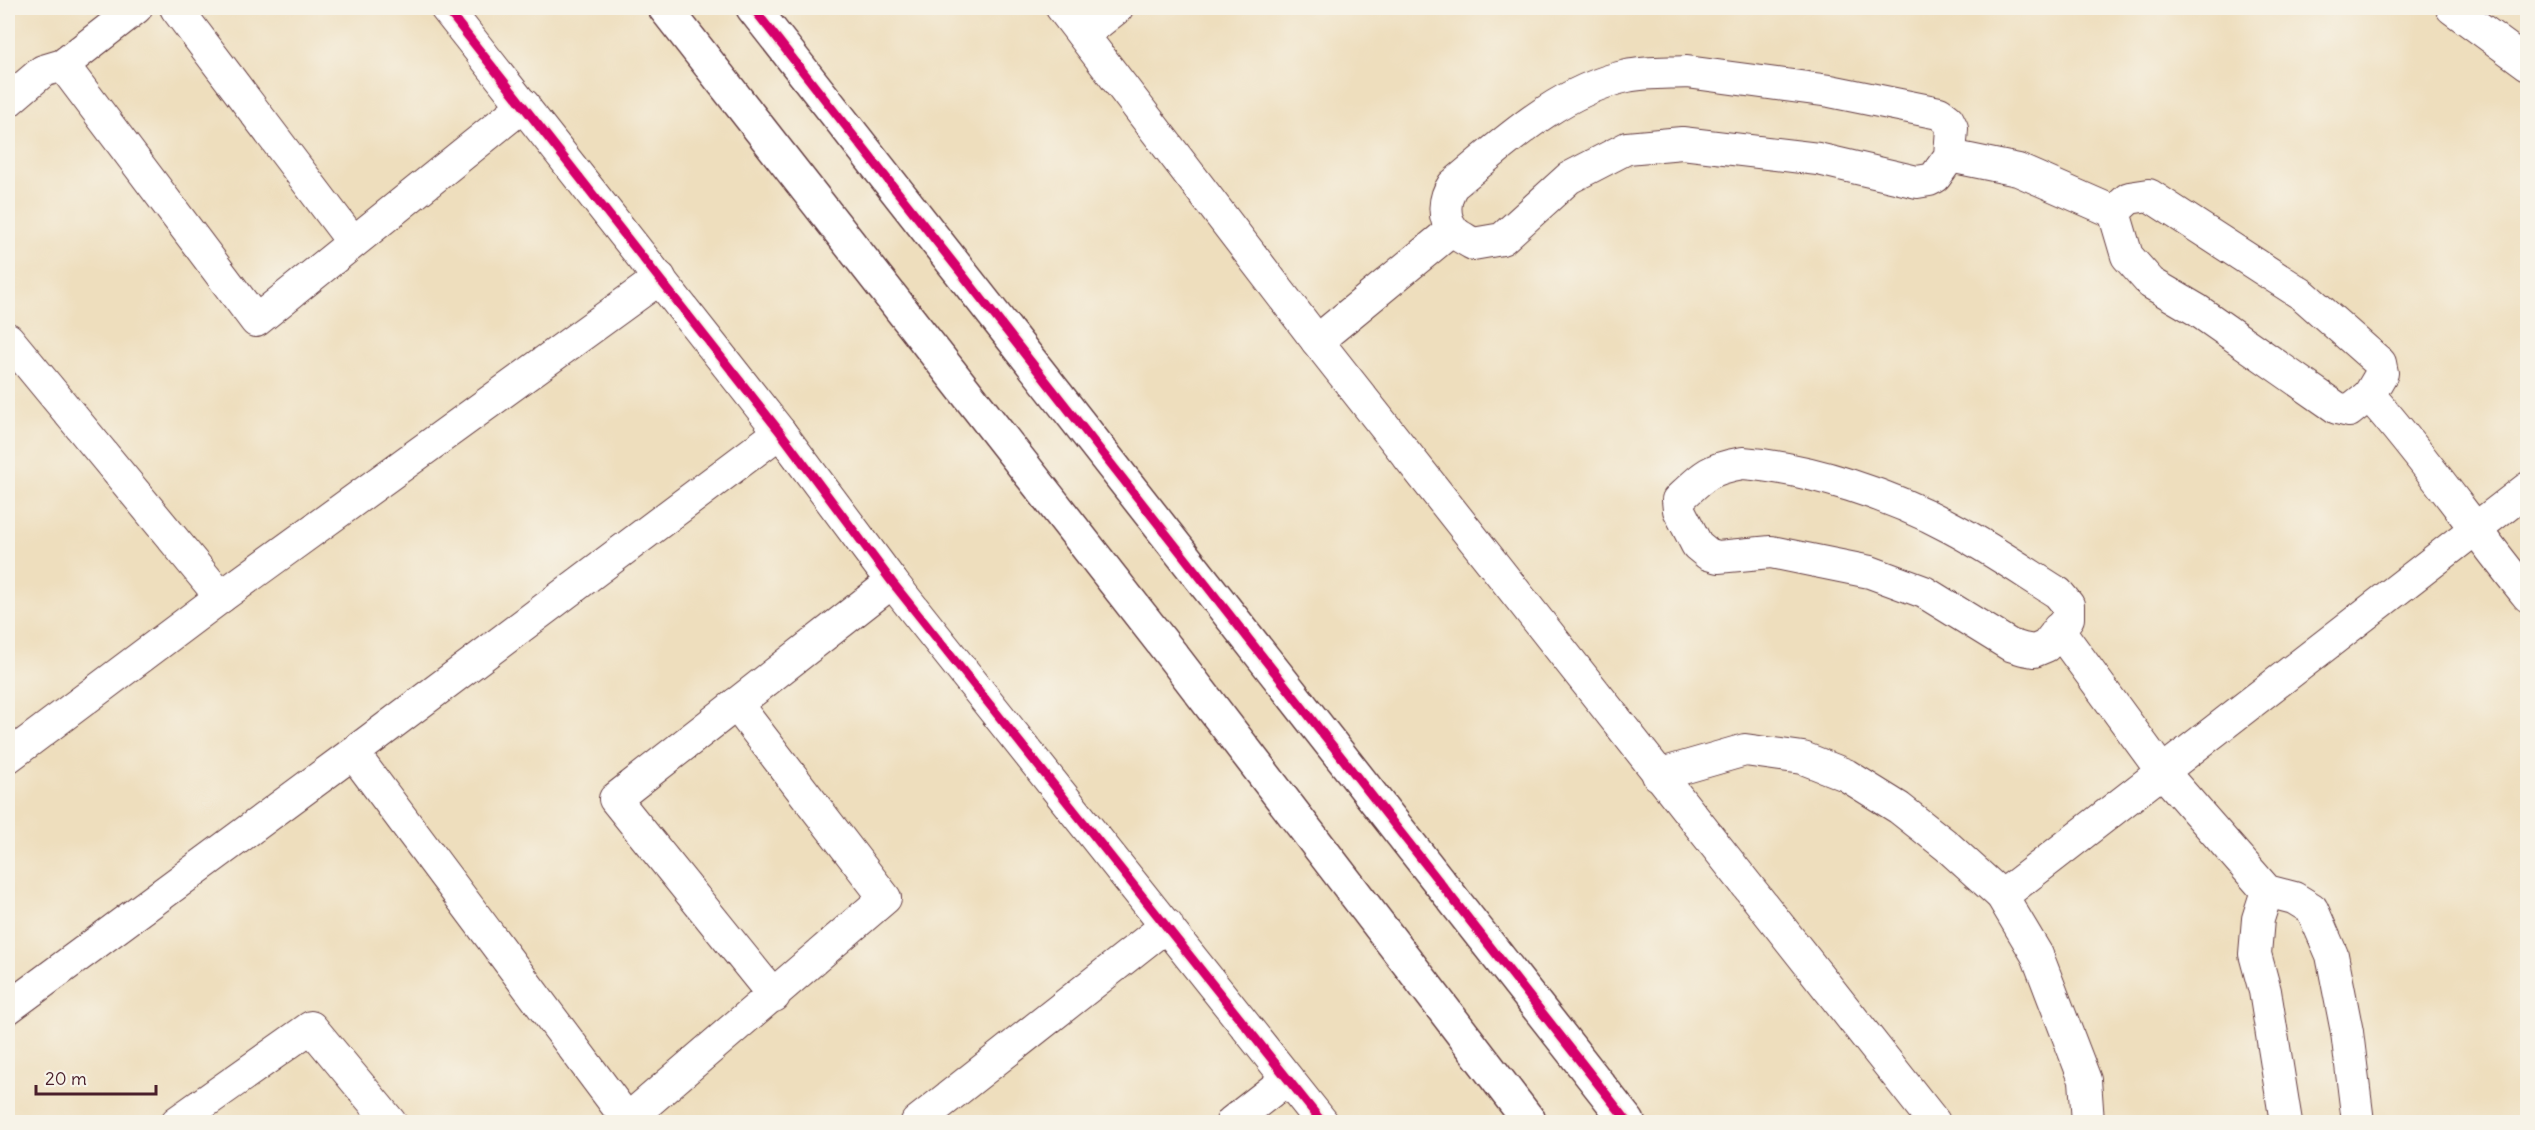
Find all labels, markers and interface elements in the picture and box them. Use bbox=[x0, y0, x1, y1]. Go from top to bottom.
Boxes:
scale bar bbox=[36, 1058, 156, 1096]
text: 20 m bbox=[45, 1067, 87, 1090]

